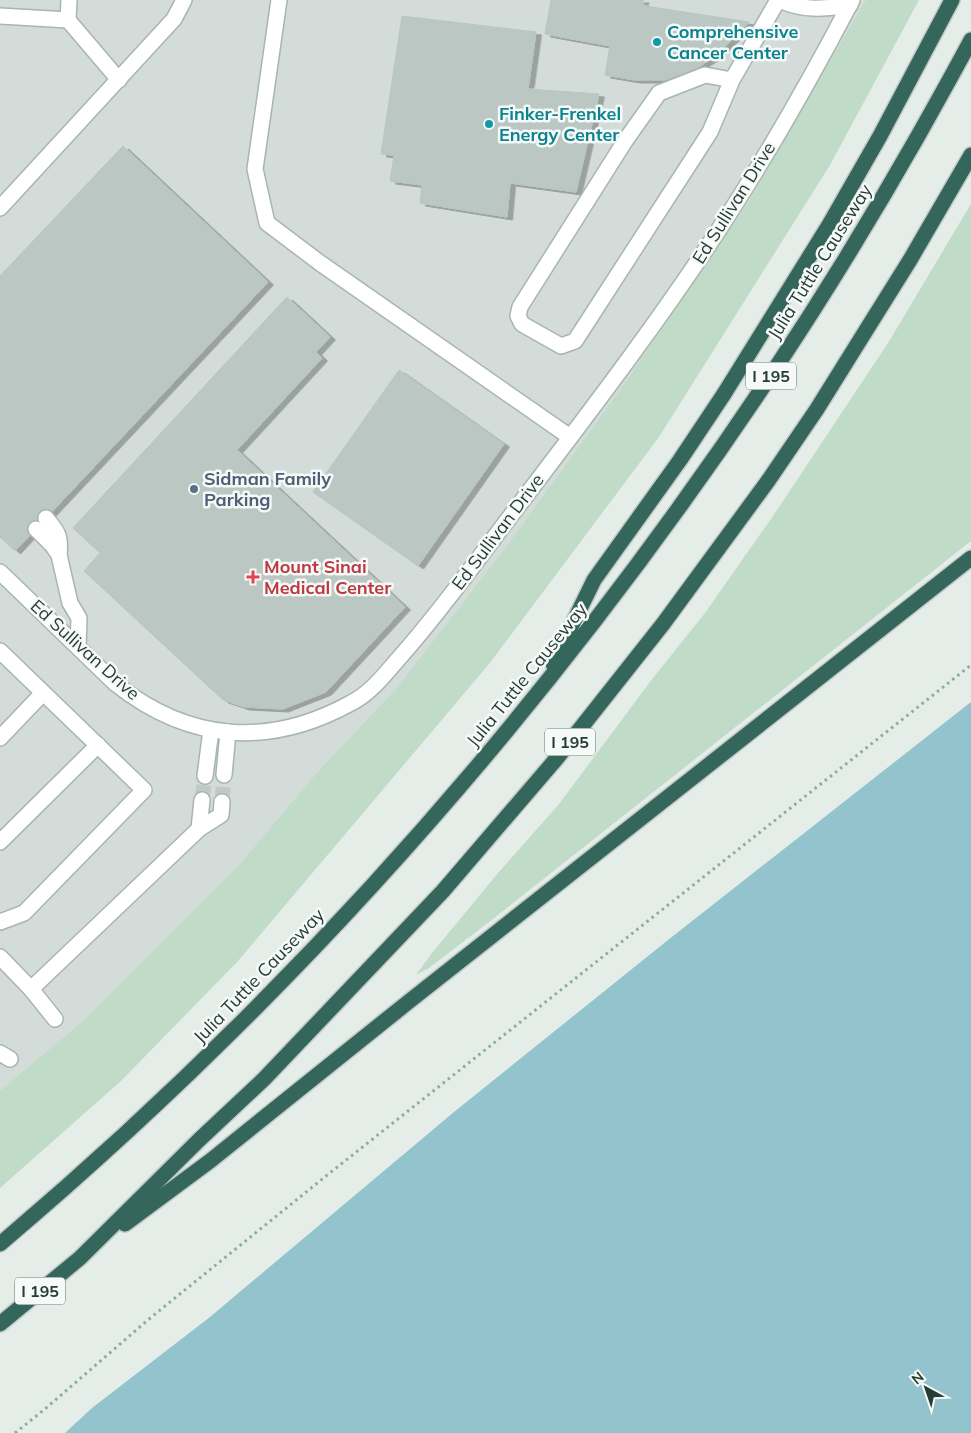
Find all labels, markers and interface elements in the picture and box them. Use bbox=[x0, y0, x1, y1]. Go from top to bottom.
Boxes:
place label: Comprehensive Cancer Center bbox=[667, 20, 798, 64]
marker: Comprehensive Cancer Center bbox=[651, 36, 663, 48]
place label: Finker-Frenkel Energy Center bbox=[499, 102, 621, 146]
marker: Finker-Frenkel Energy Center bbox=[483, 118, 495, 130]
street label: Ed Sullivan Drive bbox=[687, 138, 780, 268]
street label: Julia Tuttle Causeway bbox=[762, 179, 877, 344]
road number: I 195 bbox=[746, 362, 796, 390]
place label: Sidman Family Parking bbox=[204, 467, 331, 511]
street label: Ed Sullivan Drive bbox=[446, 469, 549, 594]
marker: Sidman Family Parking bbox=[188, 483, 200, 495]
place label: Mount Sinai Medical Center bbox=[264, 555, 392, 599]
marker: Mount Sinai Medical Center bbox=[246, 570, 260, 584]
street label: Ed Sullivan Drive bbox=[26, 594, 145, 705]
street label: Julia Tuttle Causeway bbox=[461, 598, 592, 751]
road number: I 195 bbox=[545, 729, 595, 756]
street label: Julia Tuttle Causeway bbox=[188, 903, 329, 1048]
road number: I 195 bbox=[15, 1278, 65, 1304]
north arrow bbox=[901, 1363, 951, 1413]
text: N bbox=[908, 1368, 927, 1388]

